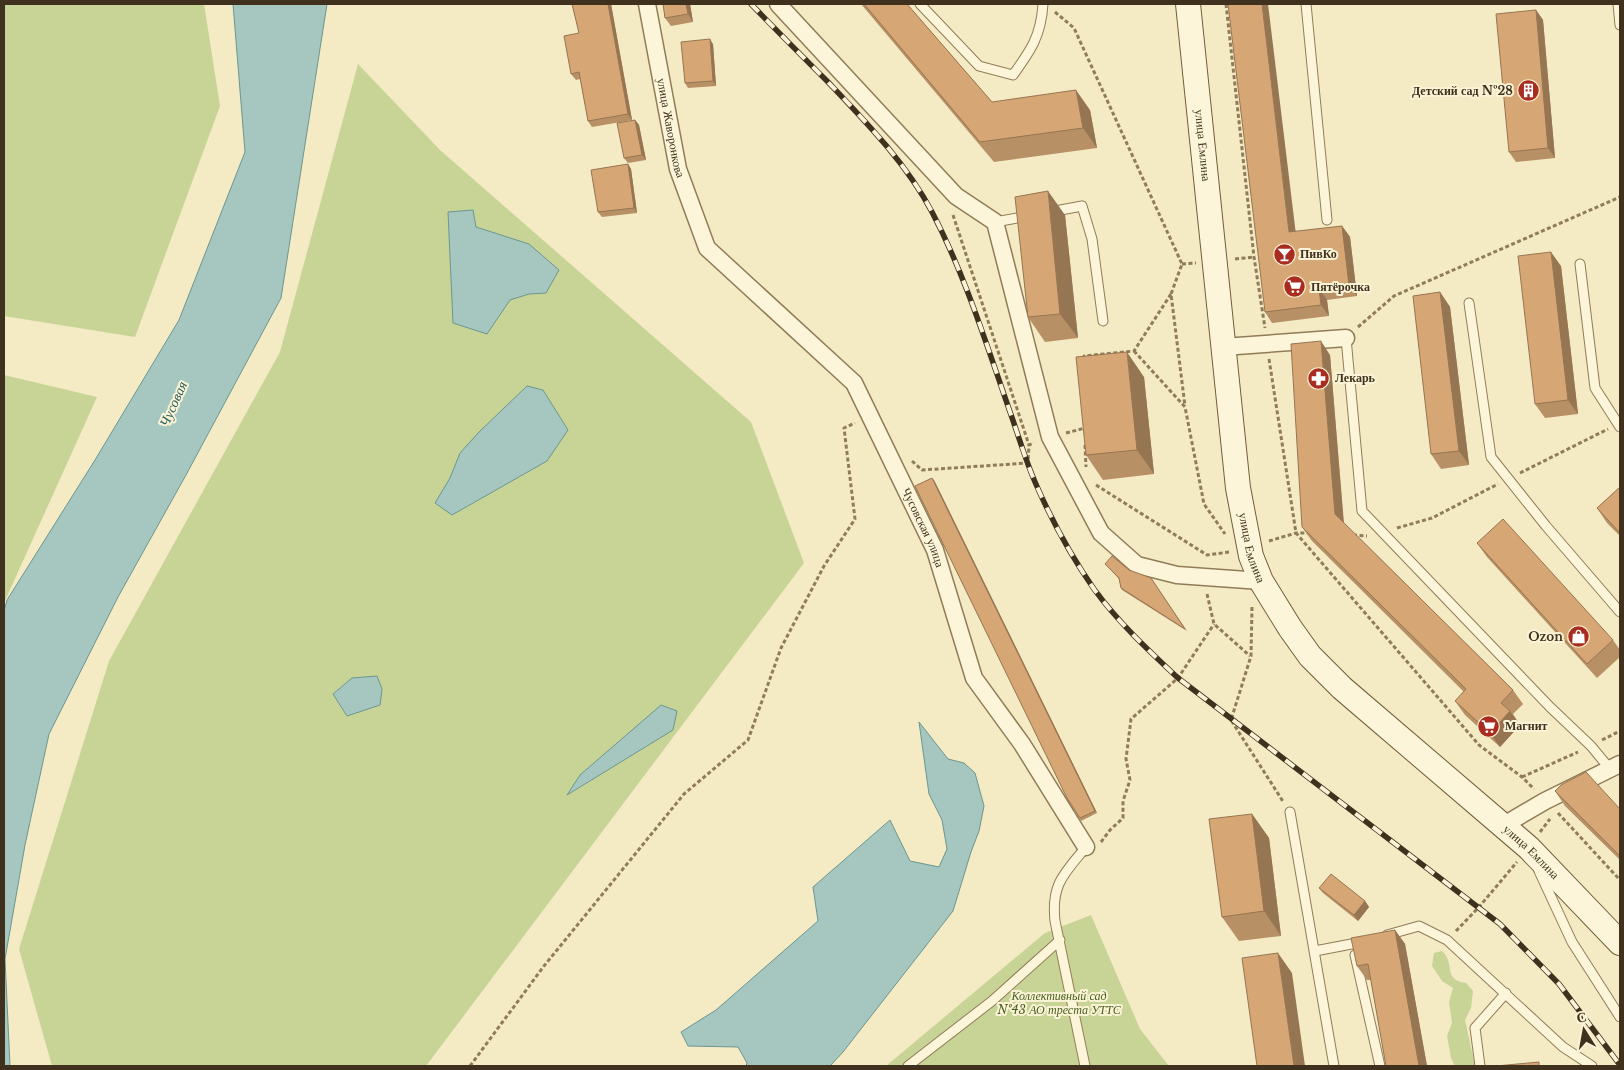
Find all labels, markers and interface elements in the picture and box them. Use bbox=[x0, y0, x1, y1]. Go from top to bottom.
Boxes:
street label: улица Жаворонкова bbox=[654, 77, 689, 180]
building icon: Детский сад №28 bbox=[1517, 79, 1541, 103]
place label: Детский сад №28 bbox=[1412, 83, 1513, 98]
street label: улица Емлина bbox=[1192, 109, 1214, 183]
bar icon: ПивКо bbox=[1272, 242, 1296, 266]
place label: ПивКо bbox=[1300, 246, 1337, 261]
supermarket icon: Пятёрочка bbox=[1283, 275, 1307, 299]
place label: Пятёрочка bbox=[1311, 279, 1370, 294]
pharmacy icon: Лекарь bbox=[1307, 366, 1331, 390]
place label: Лекарь bbox=[1335, 370, 1376, 385]
water label: Чусовая bbox=[155, 378, 191, 430]
street label: Чусовская улица bbox=[899, 485, 948, 570]
street label: улица Емлина bbox=[1236, 511, 1269, 586]
shop icon: Ozon bbox=[1567, 625, 1591, 649]
place label: Ozon bbox=[1528, 629, 1563, 644]
supermarket icon: Магнит bbox=[1477, 714, 1501, 738]
place label: Магнит bbox=[1505, 718, 1548, 733]
street label: улица Емлина bbox=[1500, 821, 1563, 882]
park label: Коллективный сад №43 АО треста УТТС bbox=[996, 988, 1122, 1017]
north arrow bbox=[1559, 1005, 1609, 1055]
text: С bbox=[1575, 1007, 1588, 1027]

